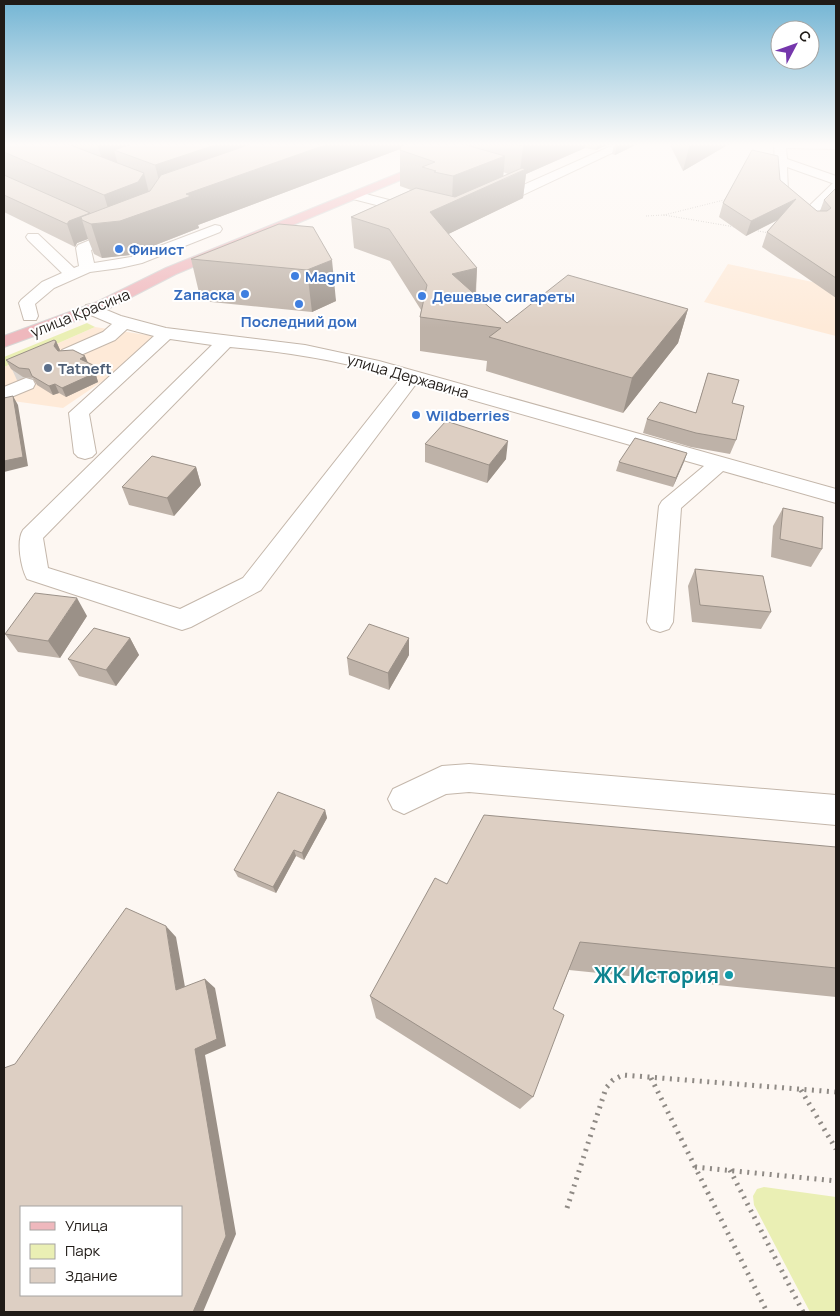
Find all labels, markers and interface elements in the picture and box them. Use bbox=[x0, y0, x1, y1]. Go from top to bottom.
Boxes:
north arrow bbox=[770, 20, 820, 70]
text: С bbox=[795, 26, 816, 46]
place label: Финист bbox=[129, 239, 184, 260]
marker: Финист bbox=[113, 243, 125, 255]
place label: Magnit bbox=[305, 266, 356, 287]
marker: Magnit bbox=[289, 270, 301, 282]
street label: улица Красина bbox=[27, 283, 133, 343]
place label: Zапаска bbox=[173, 284, 235, 305]
place label: Дешевые сигареты bbox=[432, 286, 575, 307]
marker: Zапаска bbox=[239, 288, 251, 300]
marker: Дешевые сигареты bbox=[416, 290, 428, 302]
marker: Последний дом bbox=[293, 298, 305, 310]
place label: Последний дом bbox=[241, 311, 357, 332]
street label: улица Державина bbox=[345, 349, 471, 403]
place label: Tatneft bbox=[58, 358, 112, 379]
marker: Tatneft bbox=[42, 362, 54, 374]
place label: Wildberries bbox=[426, 405, 510, 426]
marker: Wildberries bbox=[410, 409, 422, 421]
place label: ЖК История bbox=[593, 961, 719, 989]
marker: ЖК История bbox=[723, 969, 735, 981]
legend bbox=[20, 1206, 182, 1296]
text: Улица bbox=[65, 1215, 108, 1236]
text: Парк bbox=[65, 1240, 101, 1261]
text: Здание bbox=[65, 1265, 118, 1286]

